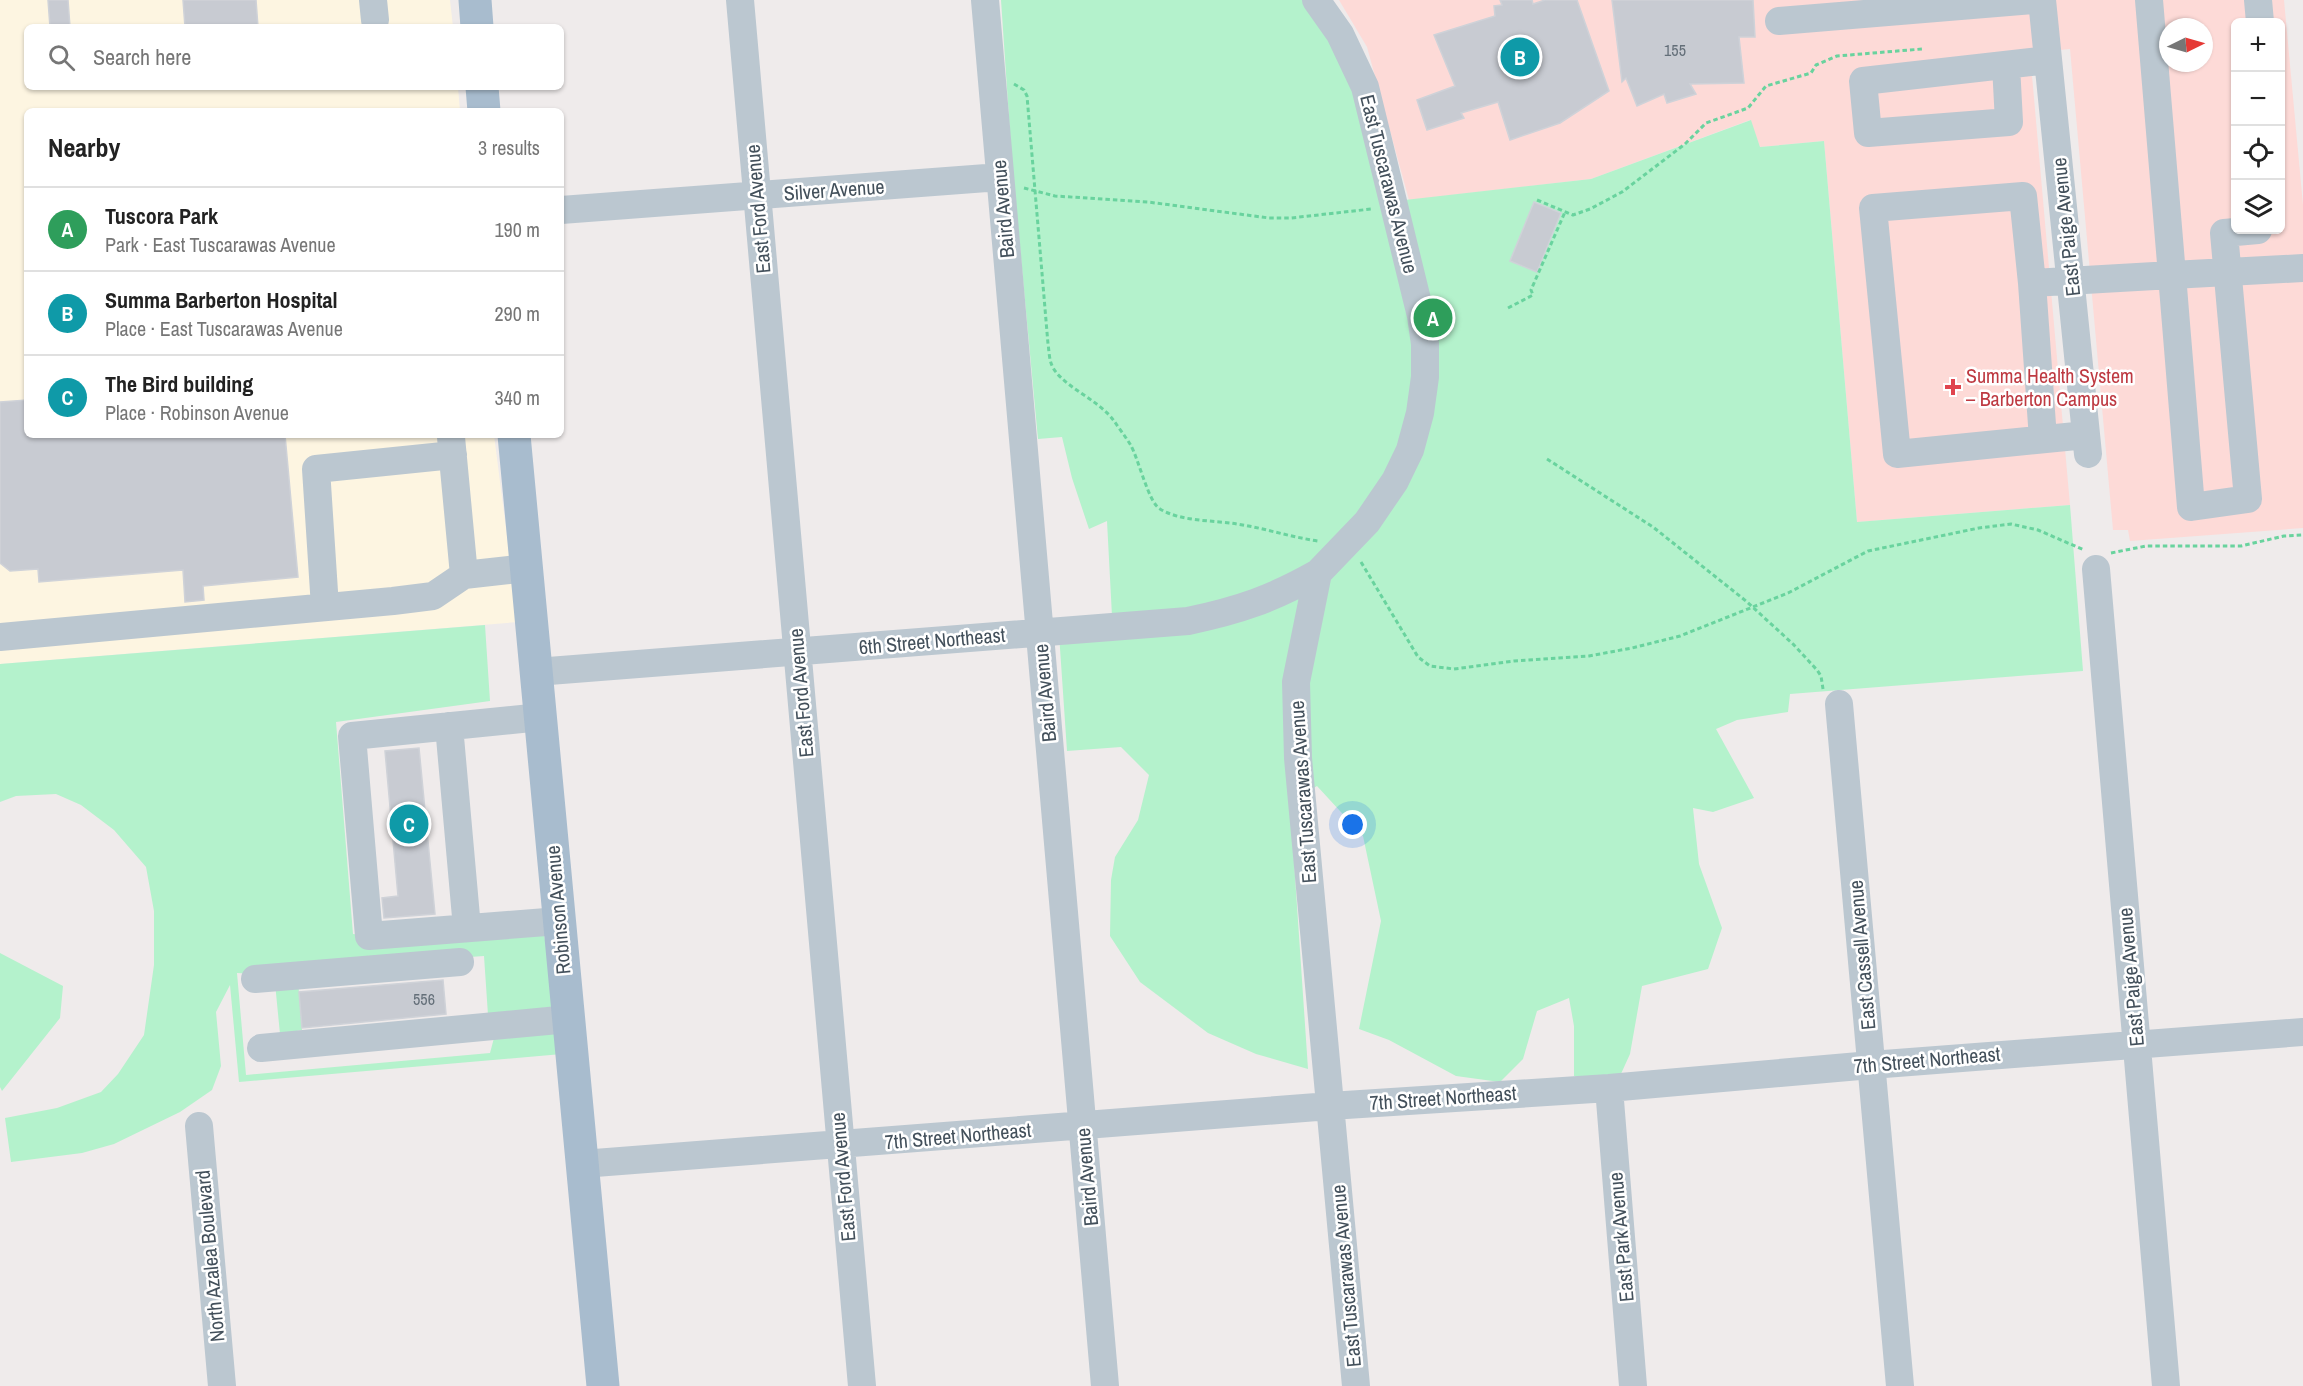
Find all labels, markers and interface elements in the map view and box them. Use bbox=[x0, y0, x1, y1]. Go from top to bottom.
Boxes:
north arrow bbox=[2159, 18, 2213, 72]
map controls bbox=[2231, 18, 2285, 234]
button: + bbox=[2231, 18, 2285, 72]
search box bbox=[24, 24, 564, 90]
pin: B bbox=[1500, 34, 1540, 80]
house number: 155 bbox=[1664, 39, 1686, 61]
icon: search bbox=[45, 41, 78, 74]
text: Search here bbox=[93, 42, 191, 72]
button: − bbox=[2231, 72, 2285, 126]
street label: East Tuscarawas Avenue bbox=[1354, 92, 1425, 276]
button: locate bbox=[2231, 126, 2285, 180]
text: Nearby bbox=[48, 130, 120, 165]
text: 3 results bbox=[478, 134, 540, 161]
street label: East Ford Avenue bbox=[738, 143, 777, 275]
street label: East Paige Avenue bbox=[2045, 156, 2086, 298]
street label: Baird Avenue bbox=[985, 159, 1020, 259]
street label: Silver Avenue bbox=[783, 173, 885, 206]
button: layers bbox=[2231, 180, 2285, 234]
text: Tuscora Park bbox=[105, 201, 218, 231]
text: A bbox=[62, 216, 73, 243]
text: 190 m bbox=[494, 216, 540, 243]
text: Park · East Tuscarawas Avenue bbox=[105, 231, 336, 258]
text: Summa Barberton Hospital bbox=[105, 285, 338, 315]
pin: A bbox=[1414, 296, 1452, 340]
text: B bbox=[62, 300, 73, 327]
text: 290 m bbox=[494, 300, 540, 327]
text: Place · East Tuscarawas Avenue bbox=[105, 315, 343, 342]
place label: Summa Health System – Barberton Campus bbox=[1966, 362, 2134, 412]
text: The Bird building bbox=[105, 369, 253, 399]
marker: Summa Health System – Barberton Campus bbox=[1944, 378, 1962, 396]
text: C bbox=[62, 384, 73, 411]
text: 340 m bbox=[494, 384, 540, 411]
text: Place · Robinson Avenue bbox=[105, 399, 289, 426]
street label: 6th Street Northeast bbox=[858, 621, 1007, 660]
street label: East Ford Avenue bbox=[781, 627, 820, 759]
street label: Baird Avenue bbox=[1027, 643, 1062, 743]
street label: East Tuscarawas Avenue bbox=[1283, 700, 1322, 884]
pin: C bbox=[390, 802, 428, 846]
your location bbox=[1338, 810, 1367, 839]
street label: Robinson Avenue bbox=[538, 845, 577, 976]
street label: East Cassell Avenue bbox=[1842, 879, 1881, 1031]
street label: East Paige Avenue bbox=[2111, 907, 2150, 1048]
house number: 556 bbox=[413, 988, 435, 1010]
street label: 7th Street Northeast bbox=[1853, 1040, 2002, 1079]
street label: 7th Street Northeast bbox=[1369, 1079, 1518, 1116]
street label: East Ford Avenue bbox=[823, 1111, 862, 1243]
street label: 7th Street Northeast bbox=[884, 1116, 1033, 1155]
street label: Baird Avenue bbox=[1069, 1127, 1104, 1227]
street label: North Azalea Boulevard bbox=[189, 1169, 230, 1343]
street label: East Park Avenue bbox=[1601, 1171, 1640, 1303]
street label: East Tuscarawas Avenue bbox=[1324, 1184, 1367, 1368]

